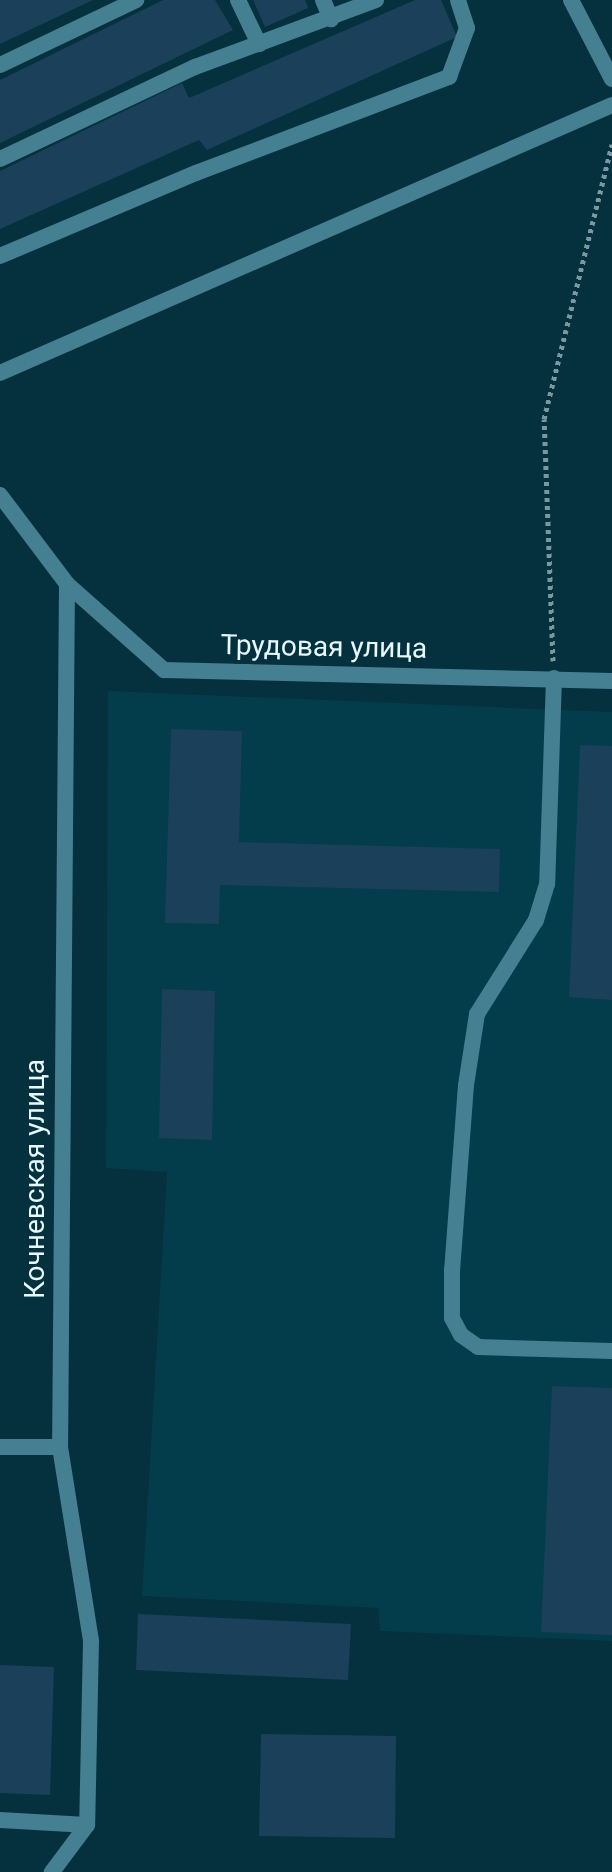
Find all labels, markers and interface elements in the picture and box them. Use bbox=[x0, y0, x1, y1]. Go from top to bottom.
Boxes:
street label: Трудовая улица bbox=[220, 628, 428, 666]
street label: Кочневская улица bbox=[18, 1059, 52, 1299]

